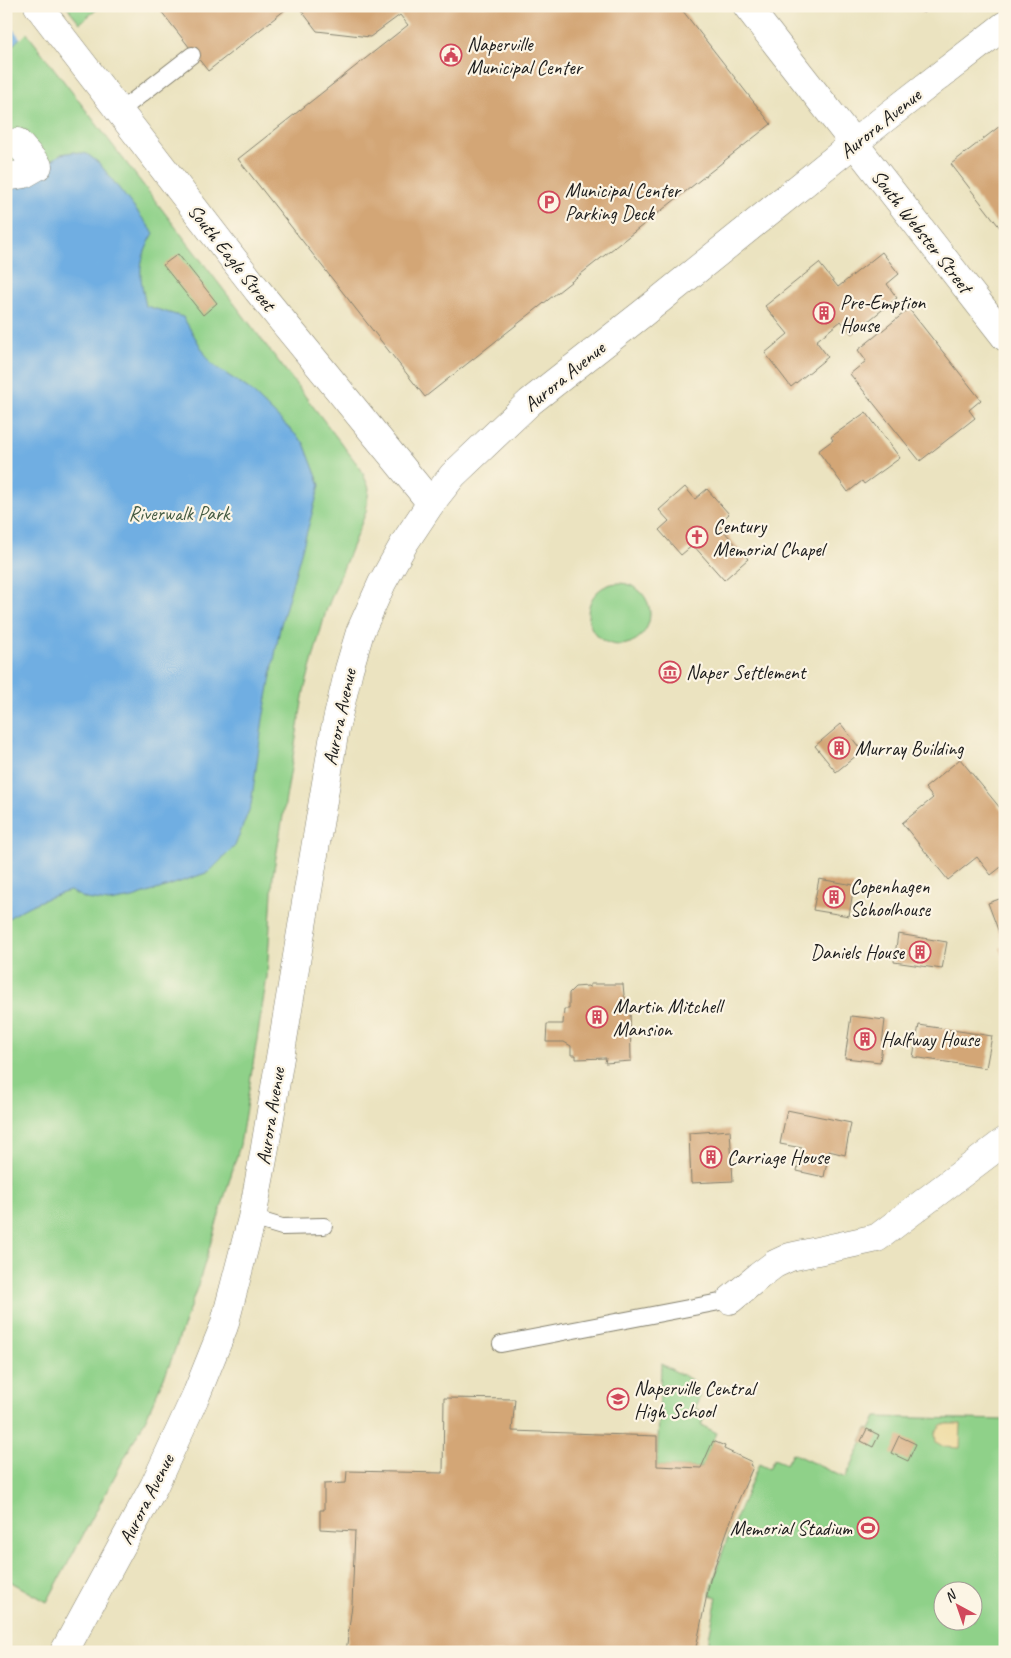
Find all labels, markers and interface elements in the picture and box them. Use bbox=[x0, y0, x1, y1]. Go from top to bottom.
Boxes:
place label: Naperville Municipal Center bbox=[467, 32, 584, 80]
public building icon: Naperville Municipal Center bbox=[439, 43, 463, 67]
street label: Aurora Avenue bbox=[834, 82, 927, 164]
street label: South Webster Street bbox=[866, 165, 980, 301]
place label: Municipal Center Parking Deck bbox=[565, 178, 682, 226]
parking icon: Municipal Center Parking Deck bbox=[537, 190, 561, 214]
street label: South Eagle Street bbox=[182, 199, 282, 317]
place label: Pre-Emption House bbox=[840, 290, 926, 338]
building icon: Pre-Emption House bbox=[812, 301, 836, 325]
street label: Aurora Avenue bbox=[518, 335, 611, 417]
park label: Riverwalk Park bbox=[129, 501, 231, 526]
place label: Century Memorial Chapel bbox=[713, 514, 828, 562]
church icon: Century Memorial Chapel bbox=[685, 525, 709, 549]
museum icon: Naper Settlement bbox=[658, 660, 682, 684]
place label: Naper Settlement bbox=[686, 660, 808, 685]
street label: Aurora Avenue bbox=[317, 665, 362, 768]
building icon: Murray Building bbox=[827, 736, 851, 760]
place label: Murray Building bbox=[855, 736, 964, 761]
place label: Copenhagen Schoolhouse bbox=[850, 874, 932, 922]
building icon: Copenhagen Schoolhouse bbox=[822, 885, 846, 909]
place label: Daniels House bbox=[810, 940, 905, 965]
building icon: Daniels House bbox=[908, 940, 932, 964]
place label: Martin Mitchell Mansion bbox=[613, 994, 725, 1042]
building icon: Martin Mitchell Mansion bbox=[585, 1005, 609, 1029]
building icon: Halfway House bbox=[853, 1027, 877, 1051]
place label: Halfway House bbox=[881, 1027, 981, 1052]
street label: Aurora Avenue bbox=[250, 1064, 291, 1166]
building icon: Carriage House bbox=[699, 1145, 723, 1169]
place label: Carriage House bbox=[727, 1145, 830, 1170]
place label: Naperville Central High School bbox=[634, 1376, 758, 1424]
school or university icon: Naperville Central High School bbox=[606, 1387, 630, 1411]
street label: Aurora Avenue bbox=[113, 1449, 180, 1548]
place label: Memorial Stadium bbox=[730, 1516, 853, 1541]
sports icon: Memorial Stadium bbox=[856, 1516, 880, 1540]
north arrow bbox=[934, 1580, 984, 1630]
text: N bbox=[941, 1586, 961, 1606]

